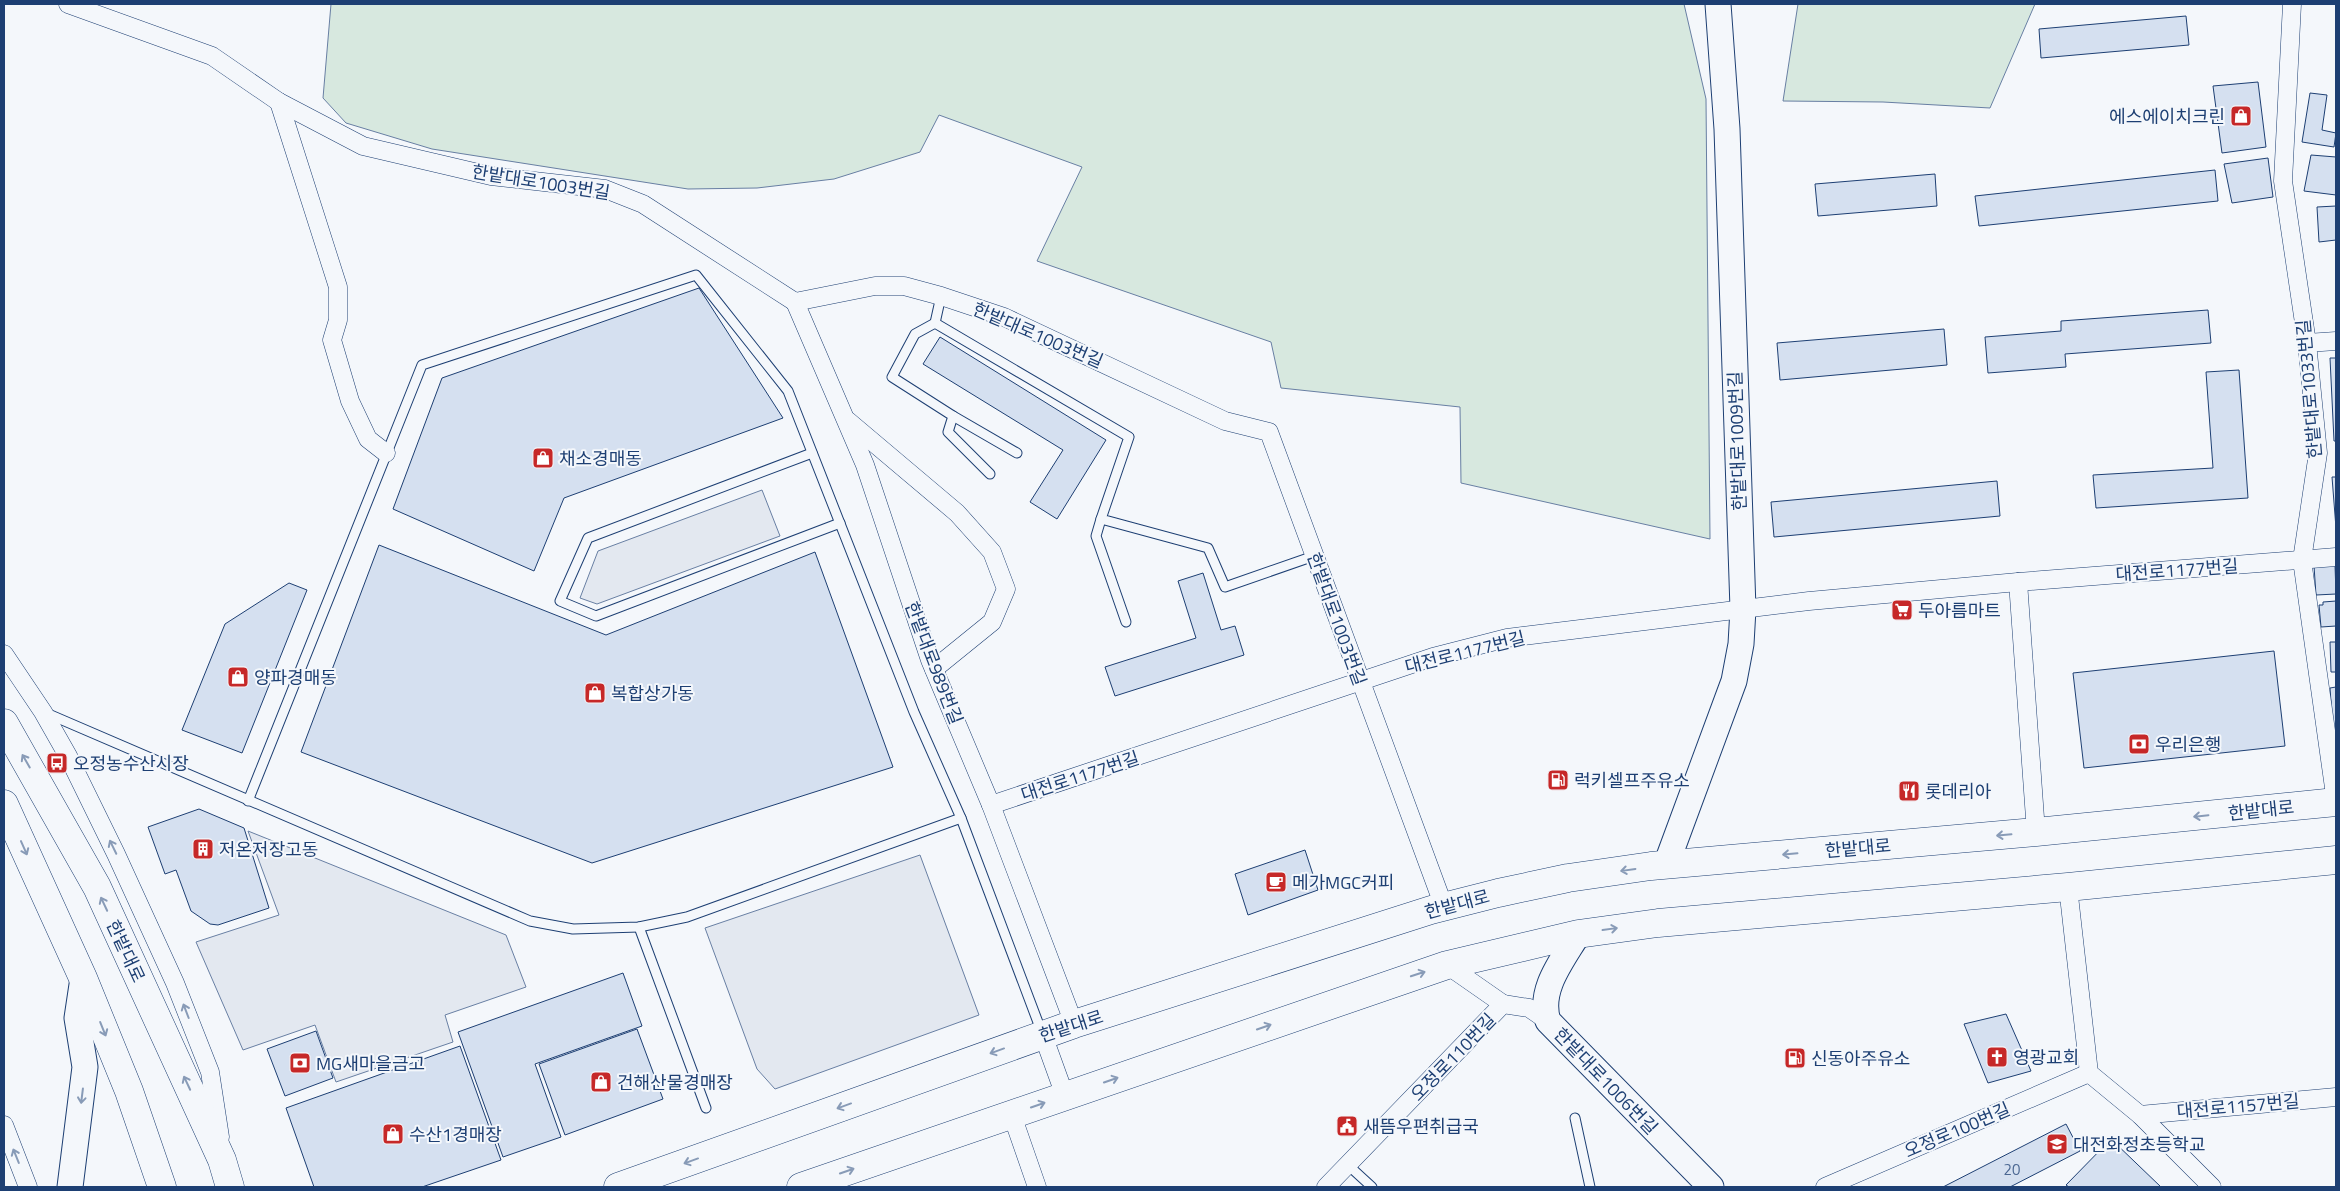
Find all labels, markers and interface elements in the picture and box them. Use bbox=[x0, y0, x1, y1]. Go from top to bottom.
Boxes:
place label: 에스에이치크린 bbox=[2109, 103, 2225, 130]
shop icon: 에스에이치크린 bbox=[2229, 104, 2253, 128]
street label: 한밭대로1003번길 bbox=[470, 158, 612, 206]
street label: 한밭대로1003번길 bbox=[968, 295, 1108, 375]
street label: 한밭대로1033번길 bbox=[2289, 318, 2329, 460]
street label: 한밭대로1009번길 bbox=[1721, 371, 1753, 511]
place label: 채소경매동 bbox=[559, 445, 642, 472]
shop icon: 채소경매동 bbox=[531, 446, 555, 470]
street label: 한밭대로1003번길 bbox=[1300, 549, 1374, 689]
street label: 대전로1177번길 bbox=[2115, 552, 2239, 588]
place label: 두아름마트 bbox=[1918, 597, 2001, 624]
street label: 한밭대로989번길 bbox=[898, 598, 970, 728]
supermarket icon: 두아름마트 bbox=[1890, 598, 1914, 622]
street label: 대전로1177번길 bbox=[1402, 624, 1528, 680]
place label: 양파경매동 bbox=[254, 664, 337, 691]
shop icon: 양파경매동 bbox=[226, 665, 250, 689]
place label: 복합상가동 bbox=[611, 680, 694, 707]
shop icon: 복합상가동 bbox=[583, 681, 607, 705]
place label: 우리은행 bbox=[2155, 731, 2221, 758]
bank icon: 우리은행 bbox=[2127, 732, 2151, 756]
street label: 대전로1177번길 bbox=[1017, 744, 1143, 808]
place label: 오정농수산시장 bbox=[73, 750, 189, 777]
bus stop icon: 오정농수산시장 bbox=[45, 751, 69, 775]
one-way arrow bbox=[21, 755, 31, 769]
place label: 럭키셀프주유소 bbox=[1574, 767, 1690, 794]
fuel station icon: 럭키셀프주유소 bbox=[1546, 768, 1570, 792]
place label: 롯데리아 bbox=[1925, 778, 1992, 805]
restaurant icon: 롯데리아 bbox=[1897, 779, 1921, 803]
street label: 한밭대로 bbox=[2227, 793, 2295, 827]
one-way arrow bbox=[2193, 811, 2209, 820]
one-way arrow bbox=[1996, 830, 2012, 840]
street label: 한밭대로 bbox=[1824, 832, 1892, 864]
place label: 저온저장고동 bbox=[219, 836, 318, 863]
building icon: 저온저장고동 bbox=[191, 837, 215, 861]
one-way arrow bbox=[19, 840, 29, 855]
one-way arrow bbox=[107, 840, 117, 855]
one-way arrow bbox=[1782, 849, 1798, 859]
one-way arrow bbox=[1621, 865, 1637, 875]
place label: 메가MGC커피 bbox=[1292, 869, 1394, 896]
cafe icon: 메가MGC커피 bbox=[1264, 870, 1288, 894]
street label: 한밭대로 bbox=[1422, 882, 1492, 926]
one-way arrow bbox=[99, 897, 109, 912]
street label: 한밭대로 bbox=[100, 915, 152, 987]
one-way arrow bbox=[1602, 924, 1618, 934]
one-way arrow bbox=[1410, 969, 1425, 978]
street label: 한밭대로 bbox=[1035, 1003, 1107, 1049]
one-way arrow bbox=[181, 1004, 190, 1019]
street label: 오정로110번길 bbox=[1404, 1007, 1502, 1107]
one-way arrow bbox=[99, 1021, 109, 1036]
street label: 한밭대로1006번길 bbox=[1548, 1021, 1664, 1141]
one-way arrow bbox=[1256, 1022, 1271, 1031]
place label: 영광교회 bbox=[2013, 1044, 2079, 1071]
place label: 신동아주유소 bbox=[1811, 1045, 1910, 1072]
church icon: 영광교회 bbox=[1985, 1045, 2009, 1069]
fuel station icon: 신동아주유소 bbox=[1783, 1046, 1807, 1070]
one-way arrow bbox=[990, 1047, 1005, 1056]
place label: MG새마을금고 bbox=[316, 1050, 425, 1077]
bank icon: MG새마을금고 bbox=[288, 1051, 312, 1075]
place label: 건해산물경매장 bbox=[617, 1069, 733, 1096]
shop icon: 건해산물경매장 bbox=[589, 1070, 613, 1094]
one-way arrow bbox=[1102, 1075, 1118, 1084]
one-way arrow bbox=[181, 1076, 191, 1091]
street label: 대전로1157번길 bbox=[2175, 1087, 2301, 1125]
one-way arrow bbox=[77, 1088, 87, 1104]
street label: 오정로100번길 bbox=[1900, 1095, 2014, 1165]
one-way arrow bbox=[1030, 1100, 1046, 1109]
one-way arrow bbox=[837, 1102, 852, 1111]
place label: 새뜸우편취급국 bbox=[1363, 1113, 1479, 1140]
public building icon: 새뜸우편취급국 bbox=[1335, 1114, 1359, 1138]
place label: 수산1경매장 bbox=[409, 1121, 502, 1148]
shop icon: 수산1경매장 bbox=[381, 1122, 405, 1146]
place label: 대전화정초등학교 bbox=[2073, 1131, 2205, 1158]
school or university icon: 대전화정초등학교 bbox=[2045, 1132, 2069, 1156]
one-way arrow bbox=[11, 1149, 20, 1164]
one-way arrow bbox=[684, 1157, 699, 1166]
house number: 20 bbox=[2004, 1158, 2020, 1181]
one-way arrow bbox=[838, 1166, 854, 1176]

